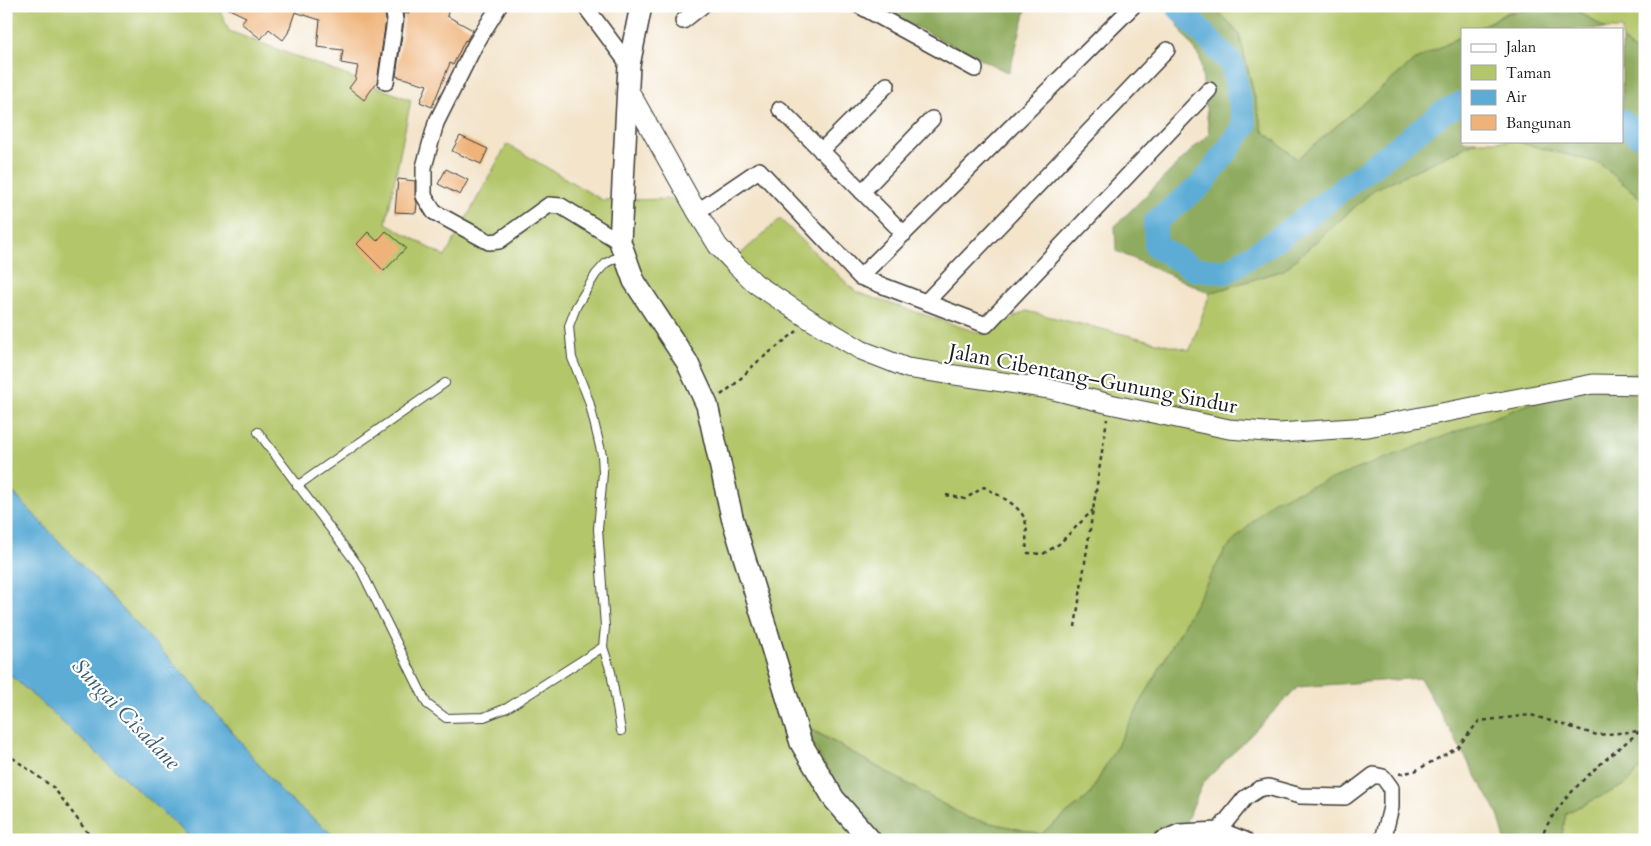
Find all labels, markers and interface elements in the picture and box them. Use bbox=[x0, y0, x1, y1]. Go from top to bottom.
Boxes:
legend bbox=[1461, 28, 1624, 142]
text: Jalan bbox=[1504, 37, 1537, 57]
text: Taman bbox=[1506, 63, 1552, 83]
text: Air bbox=[1506, 87, 1527, 107]
text: Bangunan bbox=[1506, 113, 1572, 133]
street label: Jalan Cibentang–Gunung Sindur bbox=[943, 336, 1240, 421]
water label: Sungai Cisadane bbox=[65, 652, 187, 777]

